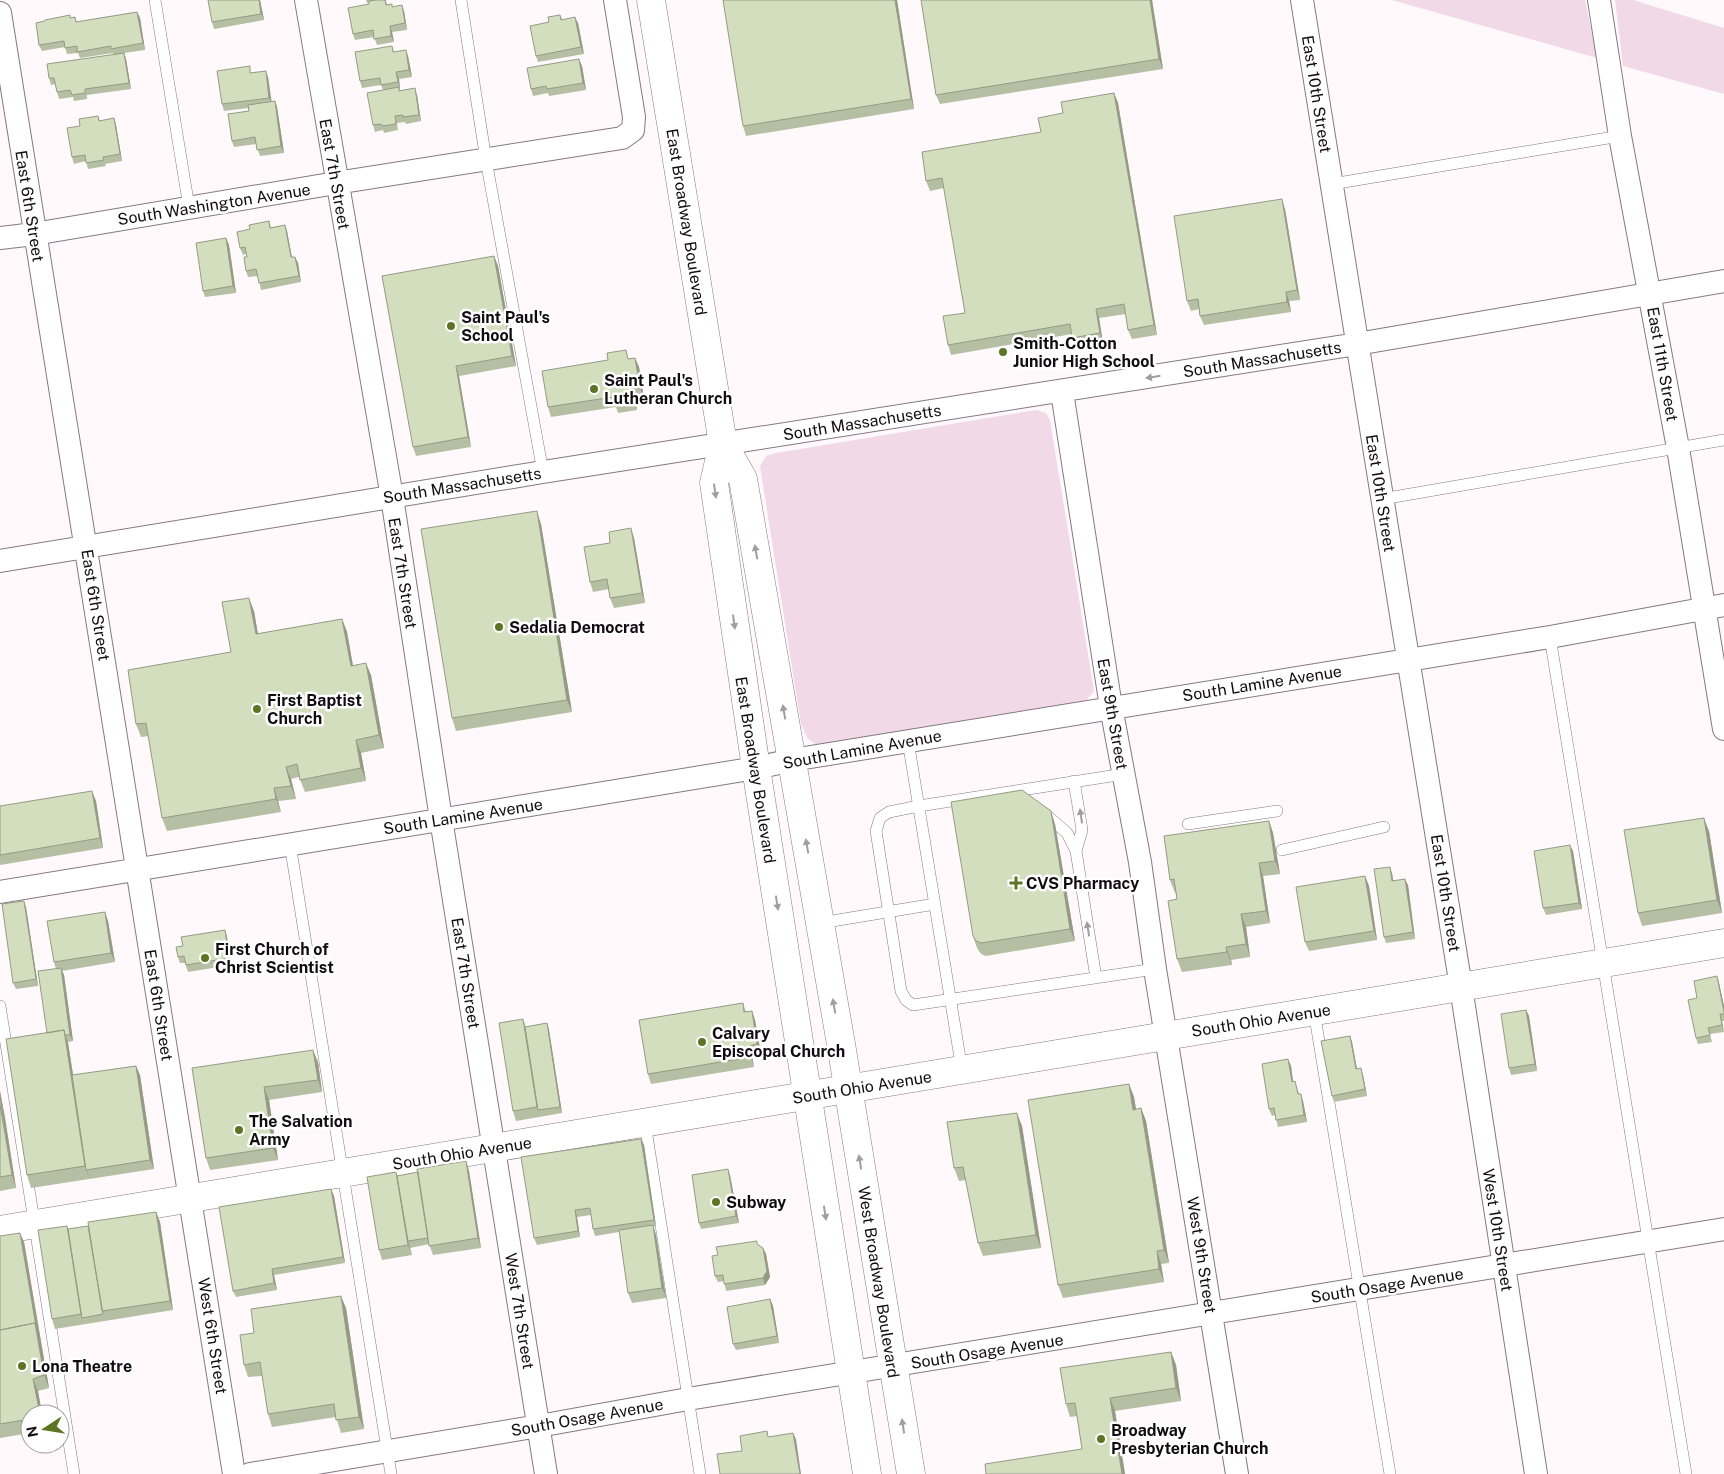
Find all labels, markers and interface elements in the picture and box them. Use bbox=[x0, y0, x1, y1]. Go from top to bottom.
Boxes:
street label: East 10th Street bbox=[1298, 34, 1335, 154]
street label: East 7th Street bbox=[315, 117, 354, 231]
street label: East Broadway Boulevard bbox=[662, 127, 711, 317]
street label: East 6th Street bbox=[11, 149, 48, 263]
street label: South Washington Avenue bbox=[116, 180, 312, 229]
street label: East 11th Street bbox=[1643, 305, 1682, 423]
place label: Saint Paul's School bbox=[461, 308, 550, 345]
marker: Saint Paul's School bbox=[445, 320, 457, 332]
place label: Smith-Cotton Junior High School bbox=[1013, 334, 1155, 371]
street label: South Massachusetts bbox=[1182, 338, 1343, 381]
marker: Smith-Cotton Junior High School bbox=[997, 346, 1009, 358]
place label: Saint Paul's Lutheran Church bbox=[604, 371, 732, 408]
one-way arrow bbox=[1145, 373, 1161, 381]
marker: Saint Paul's Lutheran Church bbox=[588, 383, 600, 395]
street label: South Massachusetts bbox=[782, 401, 943, 444]
street label: East 10th Street bbox=[1362, 433, 1399, 553]
street label: South Massachusetts bbox=[382, 464, 543, 507]
one-way arrow bbox=[711, 484, 719, 500]
street label: East 7th Street bbox=[384, 516, 421, 630]
one-way arrow bbox=[751, 544, 759, 560]
street label: East 6th Street bbox=[77, 548, 114, 662]
one-way arrow bbox=[731, 615, 739, 631]
place label: Sedalia Democrat bbox=[509, 618, 645, 637]
marker: Sedalia Democrat bbox=[493, 621, 505, 633]
street label: East 9th Street bbox=[1093, 657, 1132, 771]
street label: South Lamine Avenue bbox=[1181, 662, 1343, 705]
street label: East Broadway Boulevard bbox=[731, 675, 780, 865]
place label: First Baptist Church bbox=[267, 691, 362, 728]
marker: First Baptist Church bbox=[251, 703, 263, 715]
one-way arrow bbox=[779, 704, 787, 720]
street label: South Lamine Avenue bbox=[781, 726, 943, 773]
street label: South Lamine Avenue bbox=[382, 795, 544, 838]
one-way arrow bbox=[1077, 808, 1085, 824]
street label: East 10th Street bbox=[1427, 833, 1464, 953]
one-way arrow bbox=[802, 838, 810, 854]
place label: CVS Pharmacy bbox=[1026, 874, 1139, 893]
marker: CVS Pharmacy bbox=[1010, 877, 1022, 889]
one-way arrow bbox=[773, 895, 781, 911]
street label: East 7th Street bbox=[447, 916, 484, 1030]
one-way arrow bbox=[1084, 921, 1092, 937]
place label: First Church of Christ Scientist bbox=[215, 940, 334, 977]
street label: East 6th Street bbox=[140, 948, 177, 1062]
marker: First Church of Christ Scientist bbox=[199, 952, 211, 964]
one-way arrow bbox=[830, 998, 838, 1014]
street label: South Ohio Avenue bbox=[1190, 1000, 1332, 1041]
place label: Calvary Episcopal Church bbox=[712, 1024, 845, 1061]
marker: Calvary Episcopal Church bbox=[696, 1036, 708, 1048]
street label: South Ohio Avenue bbox=[791, 1067, 933, 1108]
place label: The Salvation Army bbox=[249, 1112, 352, 1149]
marker: The Salvation Army bbox=[233, 1124, 245, 1136]
street label: South Ohio Avenue bbox=[391, 1133, 533, 1174]
one-way arrow bbox=[856, 1153, 864, 1169]
street label: West 10th Street bbox=[1478, 1167, 1517, 1293]
street label: West Broadway Boulevard bbox=[854, 1185, 903, 1379]
place label: Subway bbox=[726, 1193, 786, 1212]
street label: West 9th Street bbox=[1183, 1195, 1220, 1315]
marker: Subway bbox=[710, 1196, 722, 1208]
one-way arrow bbox=[822, 1205, 830, 1221]
street label: West 7th Street bbox=[501, 1252, 538, 1370]
street label: South Osage Avenue bbox=[1309, 1264, 1465, 1307]
street label: West 6th Street bbox=[194, 1277, 231, 1396]
street label: South Osage Avenue bbox=[909, 1330, 1065, 1373]
place label: Lona Theatre bbox=[32, 1357, 132, 1376]
marker: Lona Theatre bbox=[16, 1360, 28, 1372]
street label: South Osage Avenue bbox=[509, 1395, 665, 1440]
north arrow bbox=[20, 1404, 70, 1454]
one-way arrow bbox=[898, 1418, 906, 1434]
place label: Broadway Presbyterian Church bbox=[1111, 1421, 1268, 1458]
text: N bbox=[23, 1425, 41, 1439]
marker: Broadway Presbyterian Church bbox=[1095, 1433, 1107, 1445]

